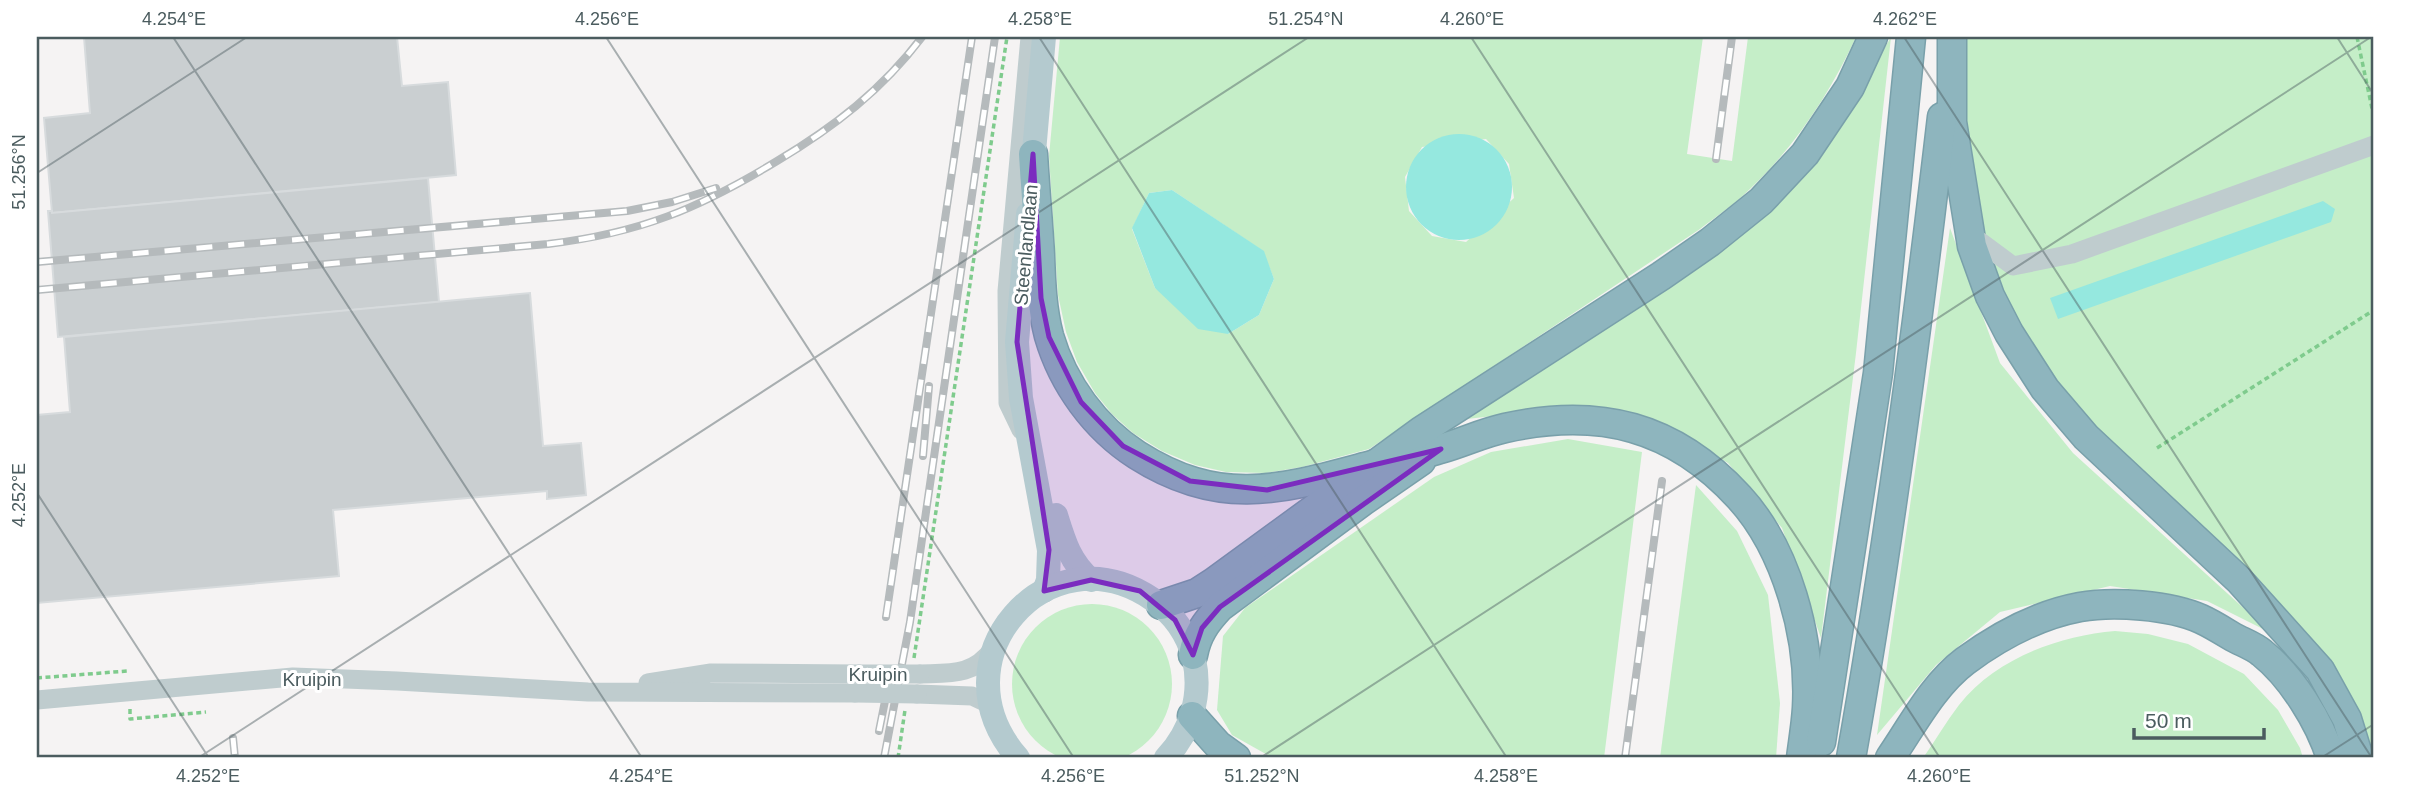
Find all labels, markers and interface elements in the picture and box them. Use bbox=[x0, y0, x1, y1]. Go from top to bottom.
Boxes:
text: 4.254°E bbox=[142, 9, 206, 29]
text: 4.256°E bbox=[575, 9, 639, 29]
text: 4.258°E bbox=[1008, 9, 1072, 29]
text: 51.254°N bbox=[1268, 9, 1344, 29]
text: 4.260°E bbox=[1440, 9, 1504, 29]
text: 4.262°E bbox=[1873, 9, 1937, 29]
text: 51.256°N bbox=[9, 134, 29, 210]
street label: Steenlandlaan bbox=[1010, 184, 1042, 306]
text: 4.252°E bbox=[9, 463, 29, 527]
street label: Kruipin bbox=[848, 664, 908, 685]
street label: Kruipin bbox=[282, 669, 342, 690]
scale bar bbox=[2134, 697, 2264, 741]
text: 50 m bbox=[2145, 709, 2192, 732]
text: 4.252°E bbox=[176, 766, 240, 786]
text: 4.254°E bbox=[609, 766, 673, 786]
text: 4.256°E bbox=[1041, 766, 1105, 786]
text: 51.252°N bbox=[1224, 766, 1300, 786]
text: 4.258°E bbox=[1474, 766, 1538, 786]
text: 4.260°E bbox=[1907, 766, 1971, 786]

